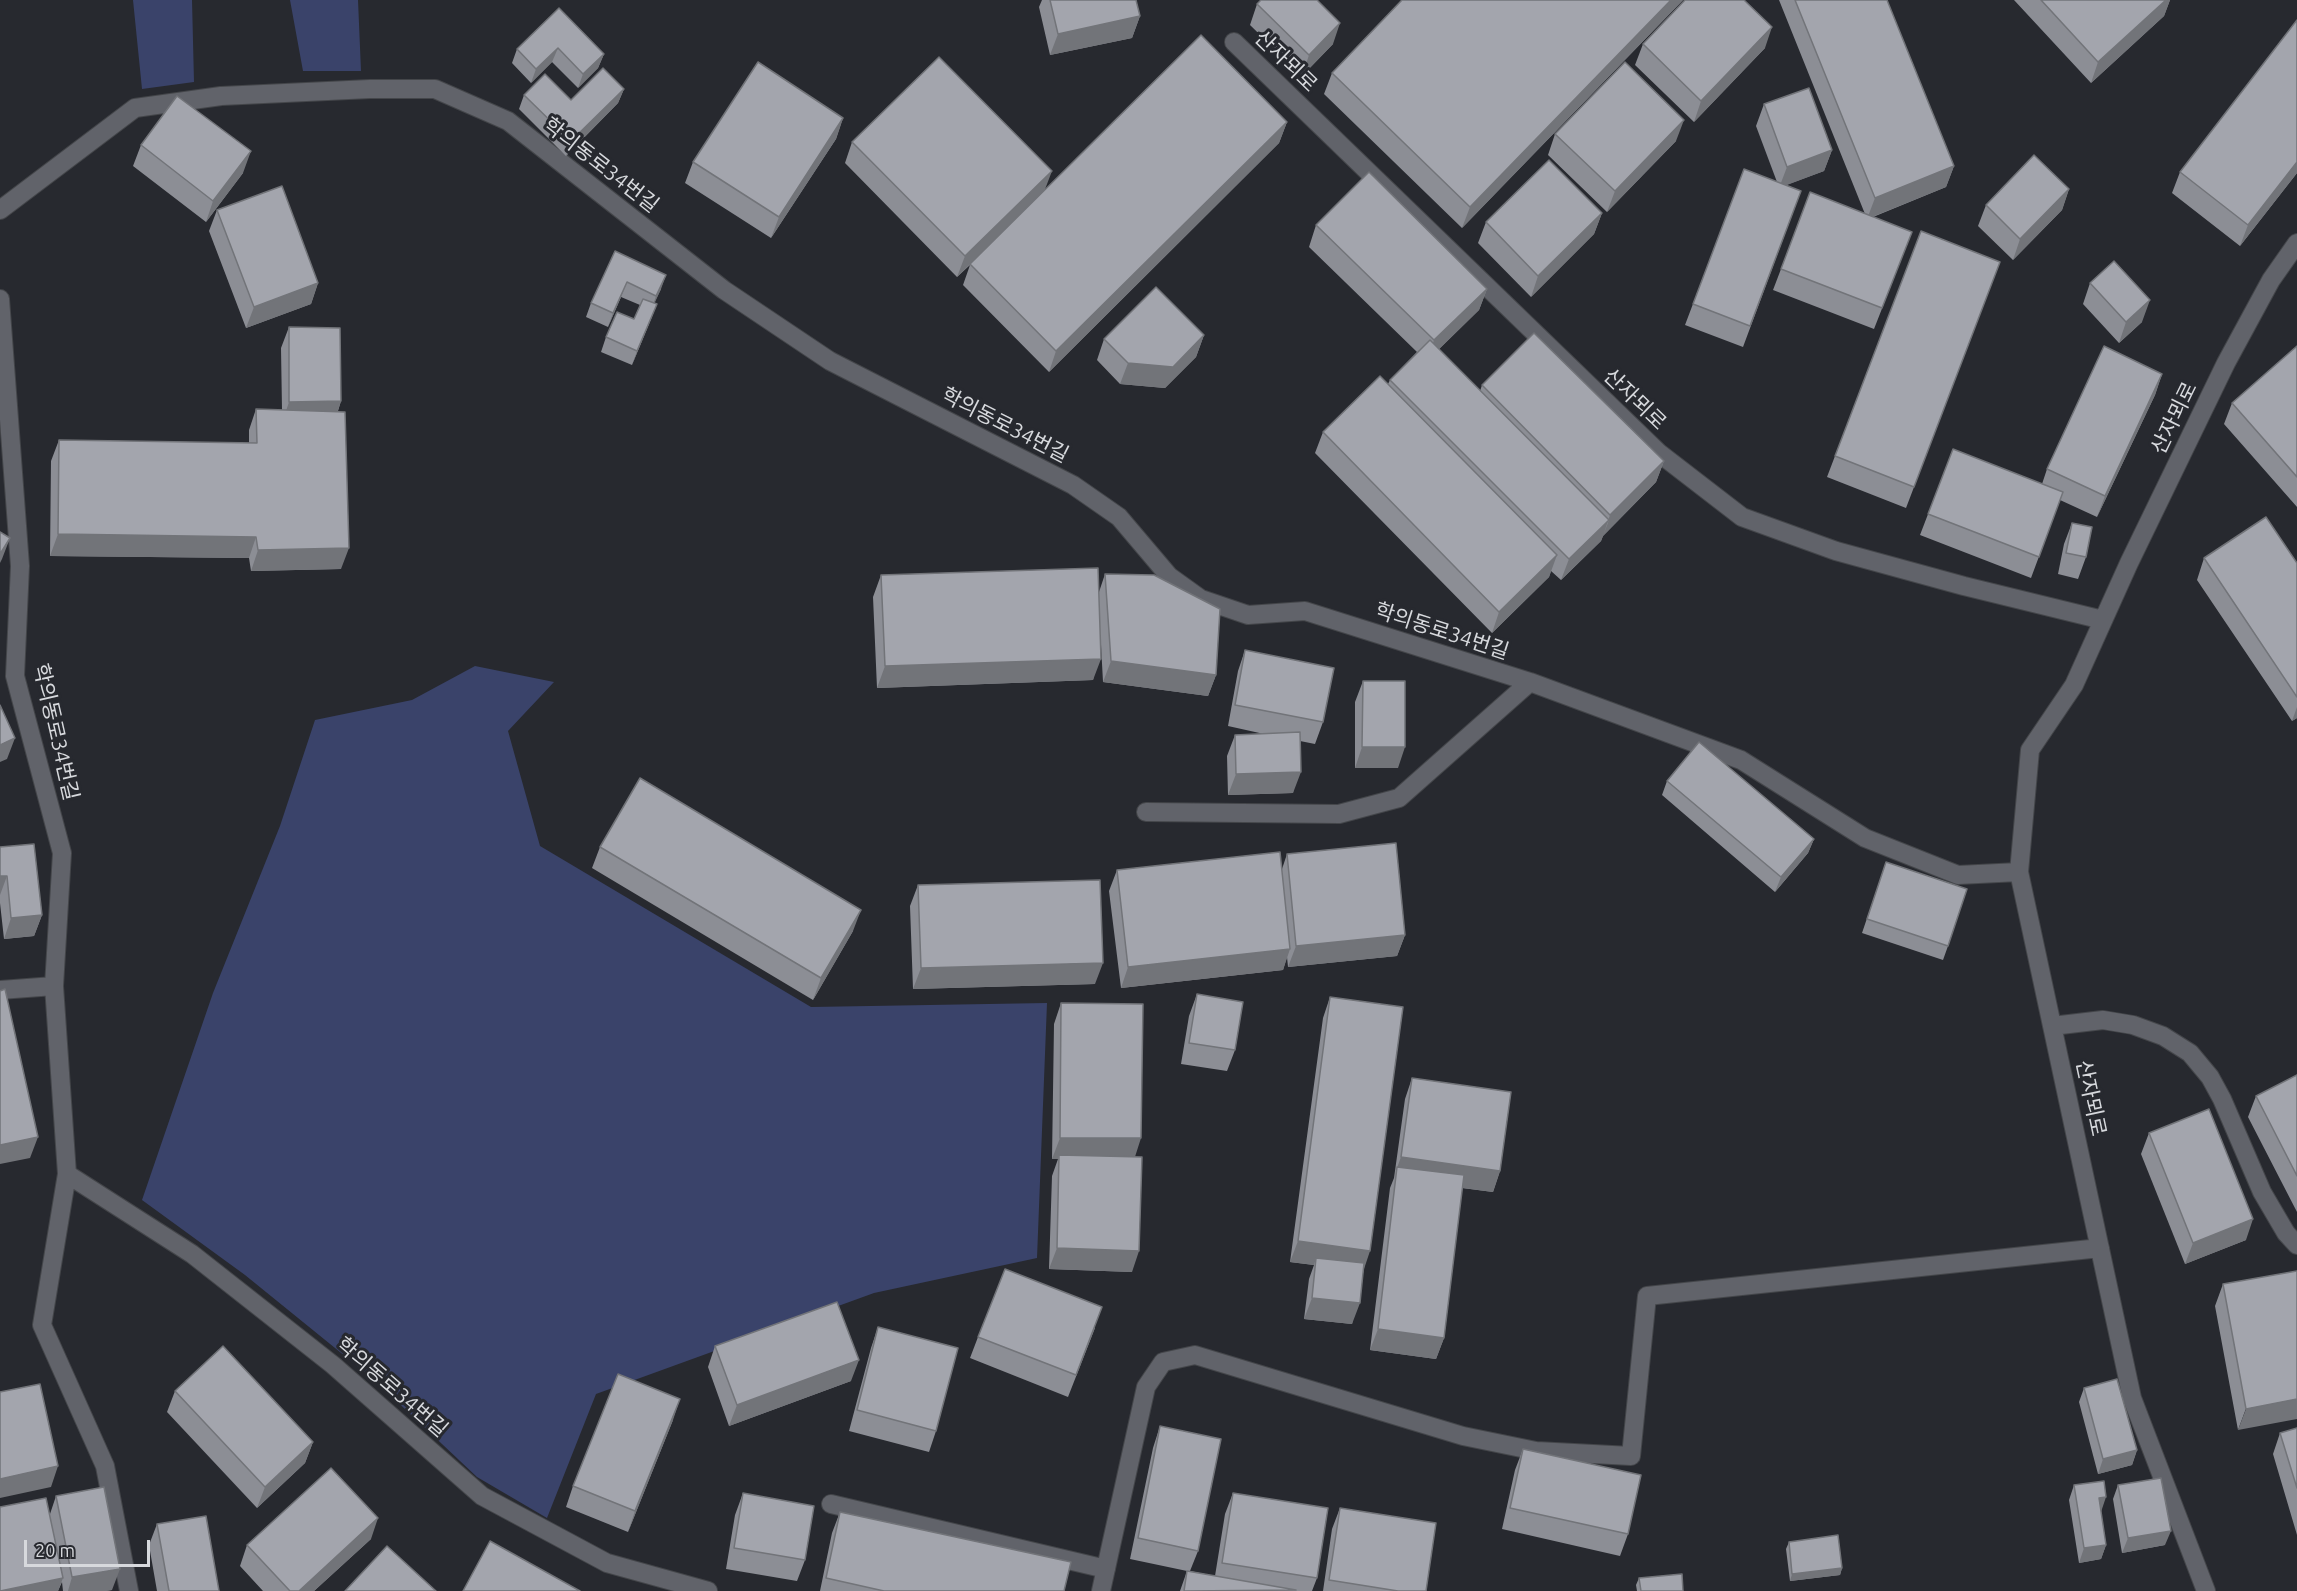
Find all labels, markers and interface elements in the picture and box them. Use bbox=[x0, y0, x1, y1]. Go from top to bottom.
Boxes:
street label: 산자뫼로 bbox=[1249, 25, 1323, 97]
street label: 학의동로34번길 bbox=[538, 112, 664, 218]
street label: 산자뫼로 bbox=[1598, 363, 1672, 435]
street label: 산자뫼로 bbox=[2146, 378, 2202, 458]
street label: 학의동로34번길 bbox=[937, 382, 1073, 468]
street label: 학의동로34번길 bbox=[1372, 597, 1512, 665]
street label: 학의동로34번길 bbox=[28, 661, 84, 803]
street label: 산자뫼로 bbox=[2071, 1058, 2111, 1138]
street label: 학의동로34번길 bbox=[331, 1332, 453, 1442]
scale bar bbox=[27, 1528, 153, 1566]
text: 20 m bbox=[35, 1540, 75, 1560]

